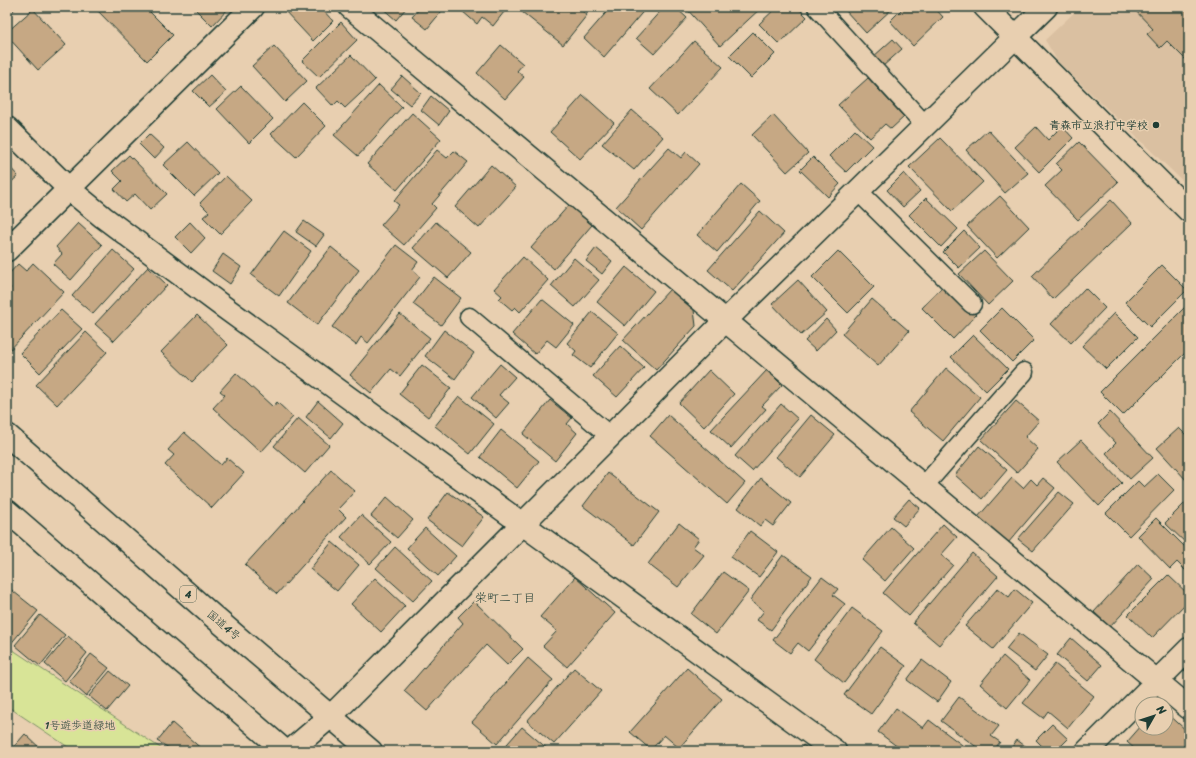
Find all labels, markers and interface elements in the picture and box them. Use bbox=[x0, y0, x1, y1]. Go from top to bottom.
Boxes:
place label: 青森市立浪打中学校 bbox=[1049, 116, 1148, 135]
marker: 青森市立浪打中学校 bbox=[1151, 120, 1161, 130]
road number: 4 bbox=[180, 586, 196, 602]
district label: 栄町二丁目 bbox=[475, 587, 535, 609]
street label: 国道4号 bbox=[202, 605, 245, 645]
north arrow bbox=[1134, 696, 1174, 736]
text: N bbox=[1151, 700, 1171, 719]
park label: 1号遊歩道緑地 bbox=[45, 716, 115, 735]

